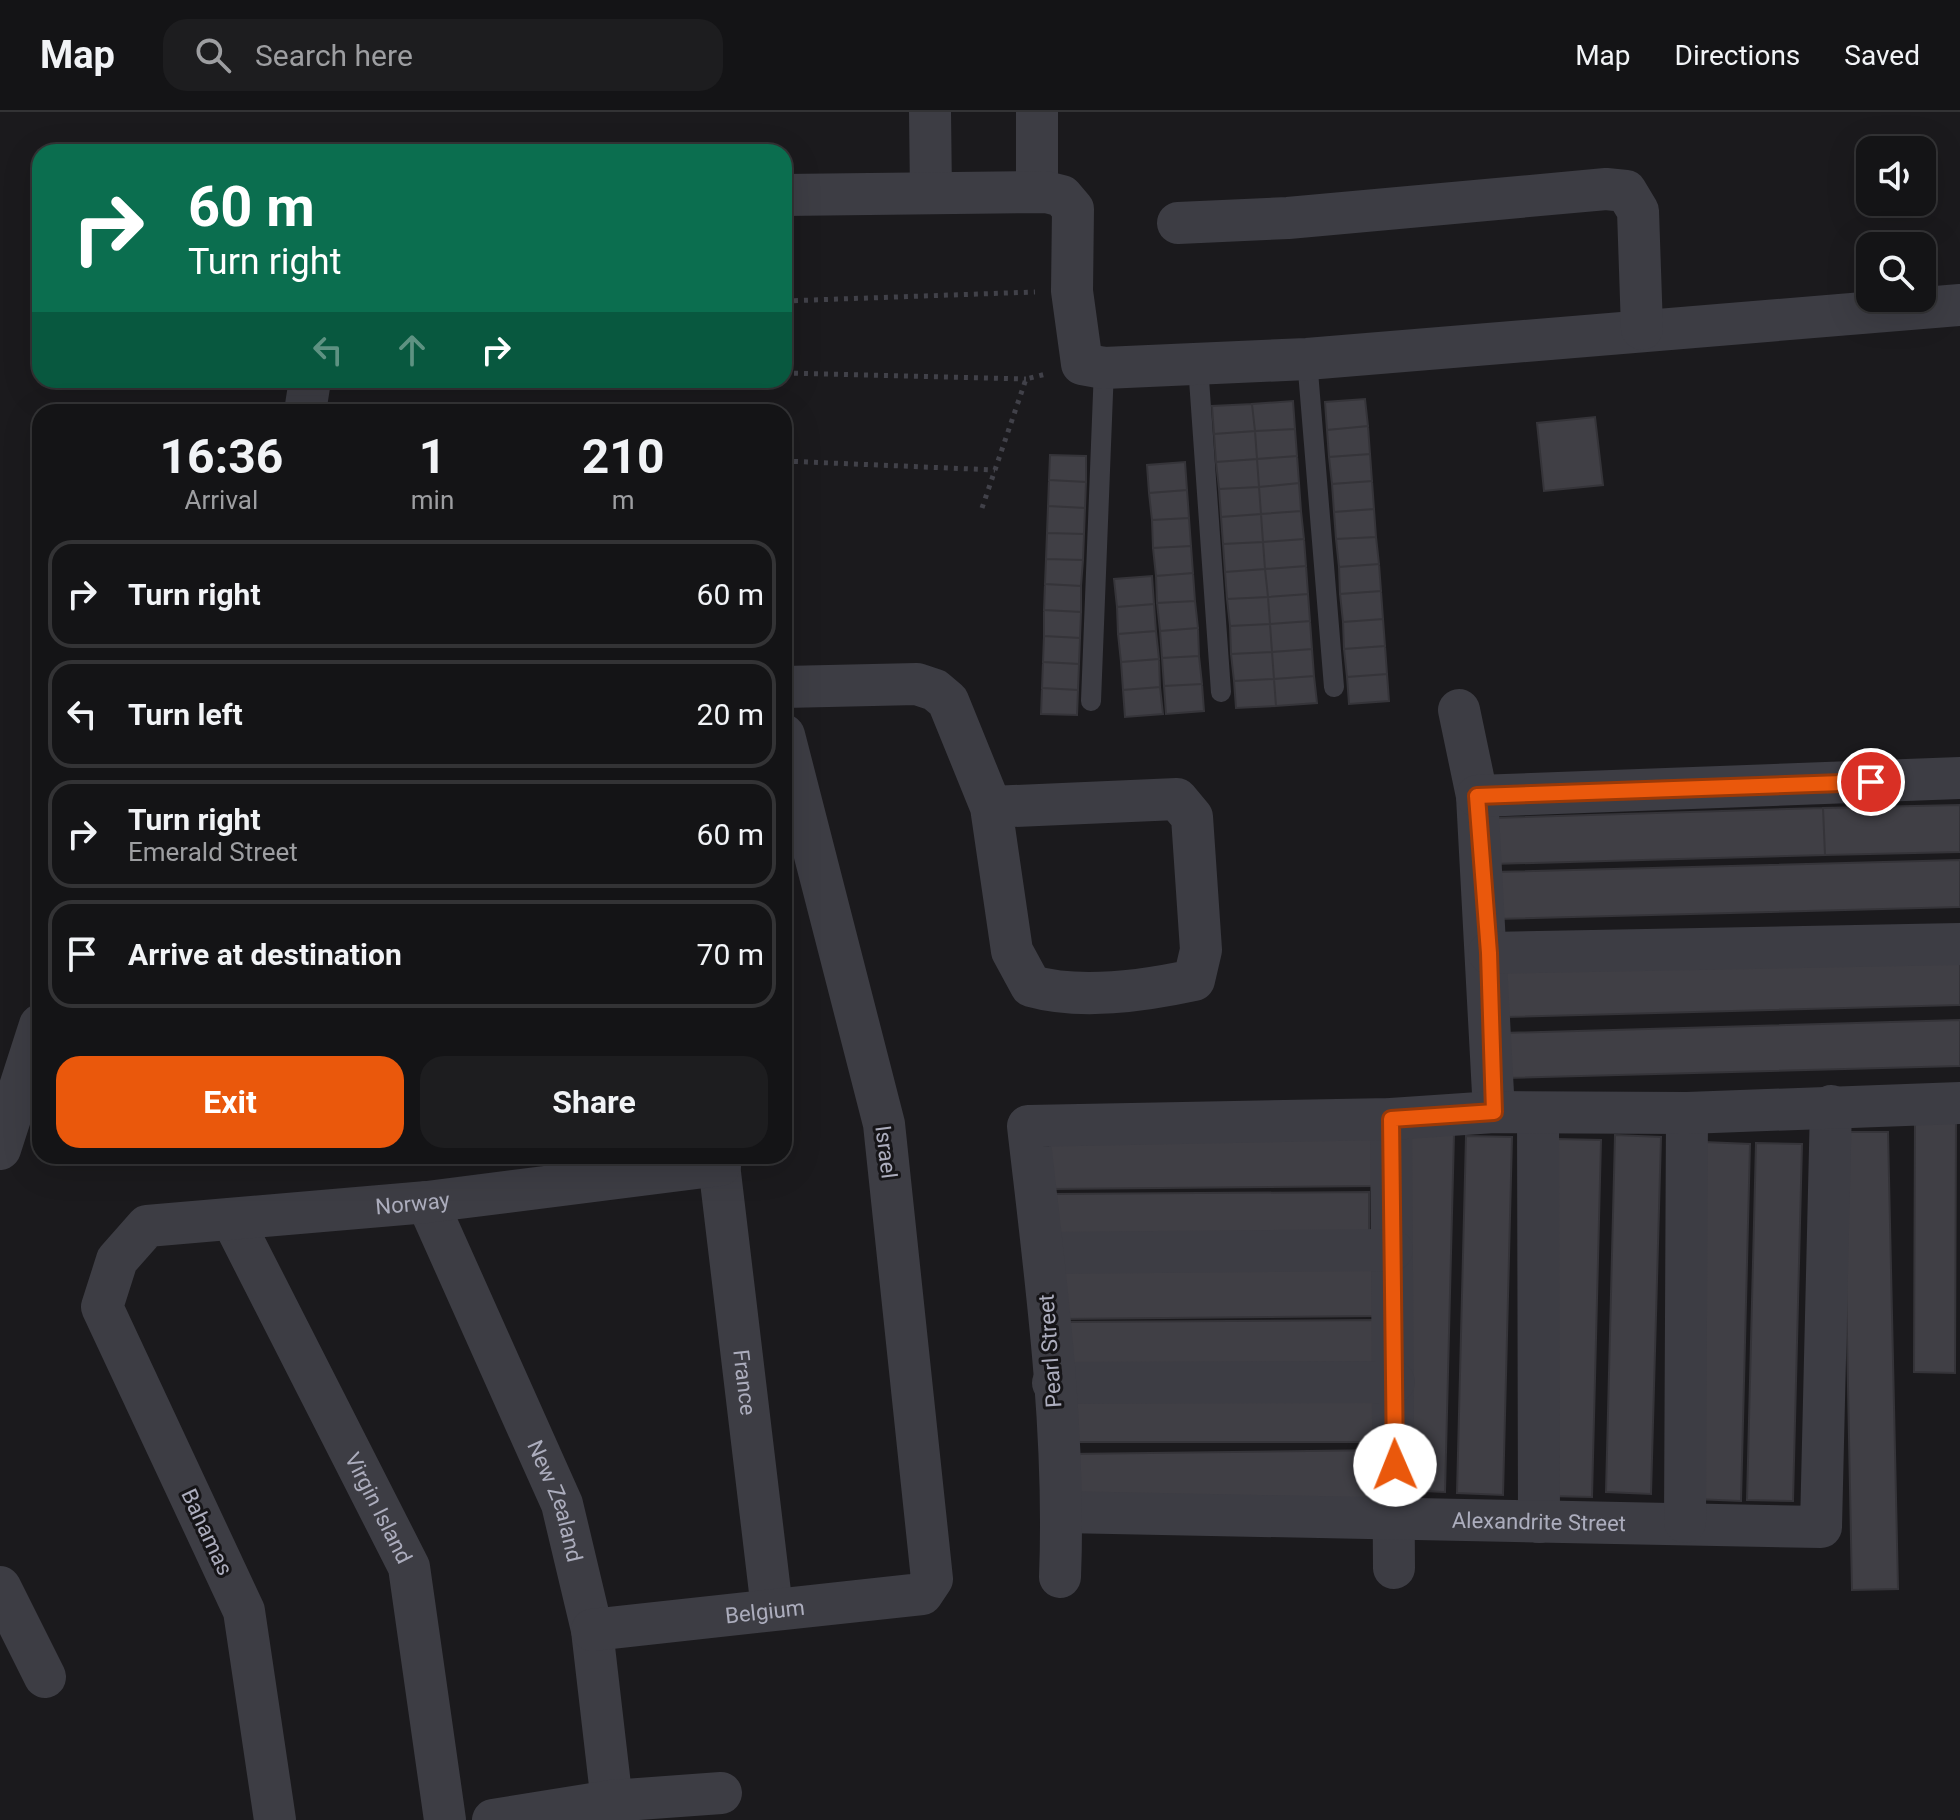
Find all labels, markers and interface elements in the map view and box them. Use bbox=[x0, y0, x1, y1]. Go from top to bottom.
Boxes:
search box bbox=[163, 19, 723, 91]
text: Map bbox=[40, 33, 115, 77]
icon: search bbox=[191, 33, 235, 77]
text: Search here bbox=[255, 38, 413, 73]
text: Map bbox=[1575, 39, 1631, 72]
text: Directions bbox=[1675, 39, 1800, 72]
text: Saved bbox=[1844, 39, 1920, 72]
map controls bbox=[1856, 136, 1936, 312]
button: sound bbox=[1856, 136, 1936, 216]
text: 60 m bbox=[188, 174, 315, 240]
icon: right bbox=[56, 176, 160, 280]
button: search bbox=[1856, 232, 1936, 312]
text: Turn right bbox=[188, 241, 341, 283]
icon: left bbox=[306, 328, 350, 372]
icon: ahead bbox=[390, 328, 434, 372]
icon: right bbox=[474, 328, 518, 372]
text: 16:36 bbox=[160, 428, 283, 485]
text: 1 bbox=[419, 428, 446, 485]
text: 210 bbox=[582, 428, 664, 485]
text: Arrival bbox=[185, 485, 258, 515]
text: min bbox=[411, 485, 454, 515]
text: m bbox=[612, 485, 635, 515]
icon: right bbox=[60, 572, 104, 616]
text: Turn right bbox=[128, 577, 261, 612]
text: 60 m bbox=[697, 577, 764, 612]
icon: left bbox=[60, 692, 104, 736]
text: Turn left bbox=[128, 697, 243, 732]
text: 20 m bbox=[697, 697, 764, 732]
pin bbox=[1837, 748, 1905, 816]
icon: arrive bbox=[1849, 760, 1893, 804]
text: Turn right bbox=[128, 802, 261, 837]
icon: right bbox=[60, 812, 104, 856]
text: 60 m bbox=[697, 817, 764, 852]
text: Emerald Street bbox=[128, 837, 298, 867]
icon: arrive bbox=[60, 932, 104, 976]
text: Arrive at destination bbox=[128, 937, 402, 972]
text: 70 m bbox=[697, 937, 764, 972]
button: Exit bbox=[56, 1056, 404, 1148]
button: Share bbox=[420, 1056, 768, 1148]
street label: Israel bbox=[870, 1124, 902, 1180]
street label: Norway bbox=[374, 1187, 452, 1219]
street label: Pearl Street bbox=[1034, 1293, 1066, 1409]
street label: France bbox=[729, 1348, 761, 1417]
position arrow bbox=[1353, 1423, 1437, 1507]
street label: New Zealand bbox=[523, 1436, 588, 1564]
street label: Virgin Island bbox=[340, 1448, 418, 1567]
street label: Bahamas bbox=[176, 1485, 238, 1579]
street label: Alexandrite Street bbox=[1452, 1507, 1626, 1536]
street label: Belgium bbox=[724, 1594, 806, 1628]

